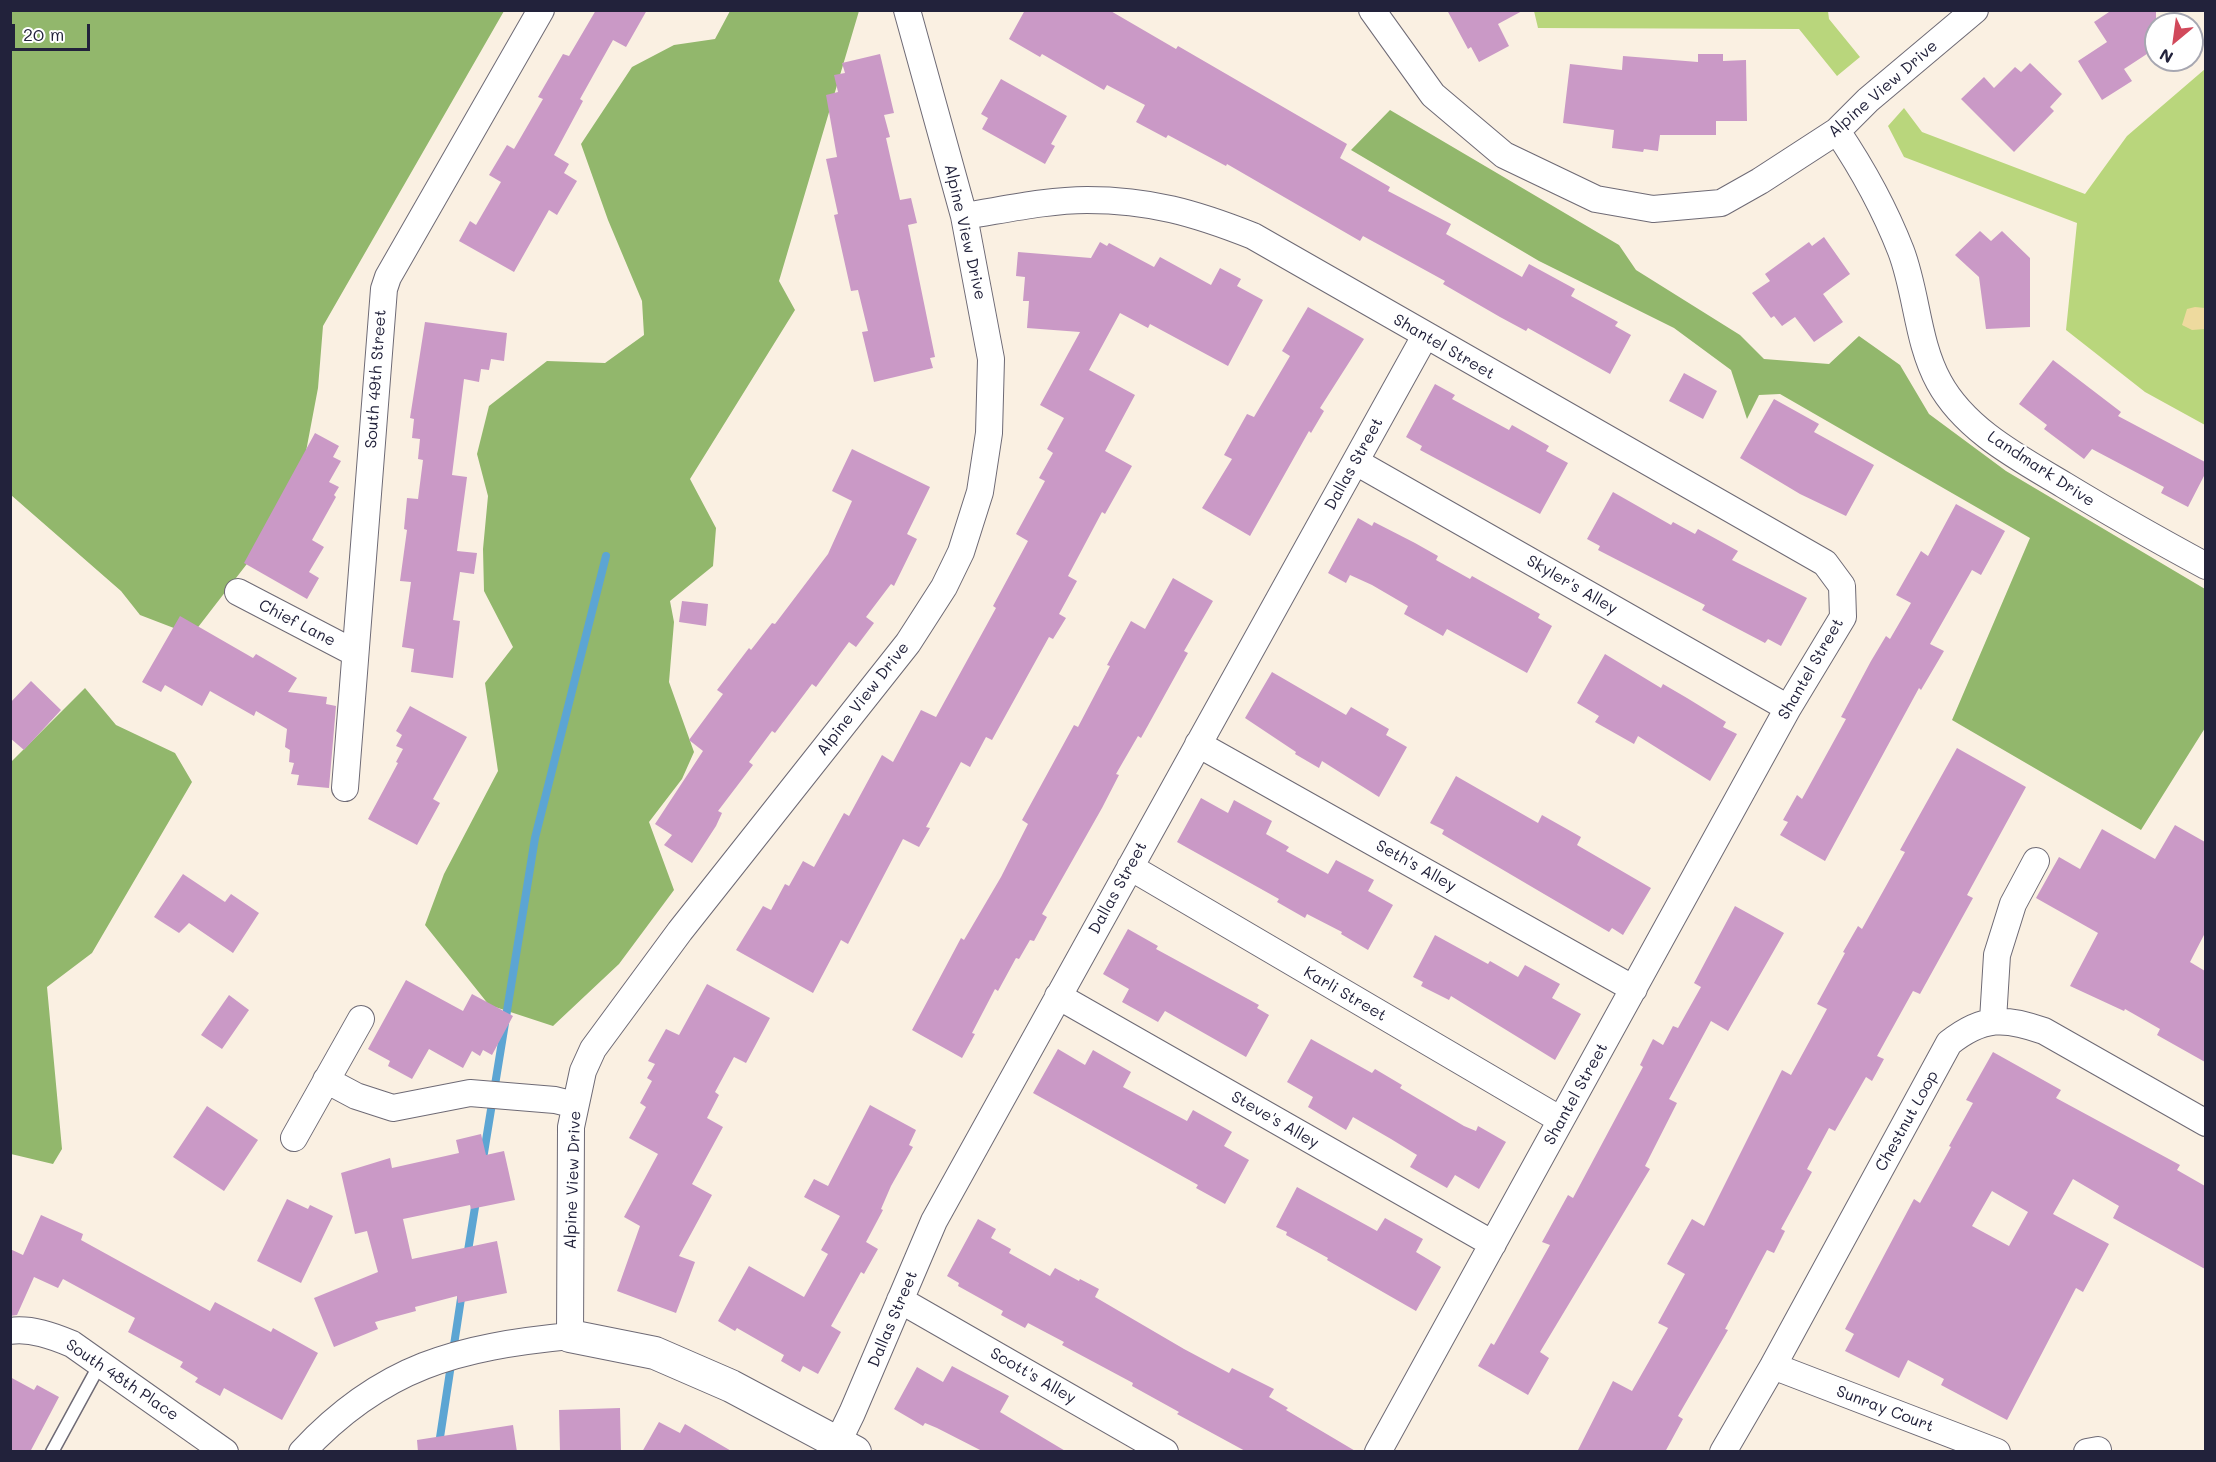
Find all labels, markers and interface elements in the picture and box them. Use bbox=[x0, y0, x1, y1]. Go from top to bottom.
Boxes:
scale bar bbox=[15, 12, 93, 50]
north arrow bbox=[2144, 12, 2204, 72]
text: 20 m bbox=[23, 22, 64, 46]
street label: Alpine View Drive bbox=[1824, 36, 1942, 142]
text: N bbox=[2156, 44, 2176, 69]
street label: Alpine View Drive bbox=[940, 162, 990, 302]
street label: South 49th Street bbox=[362, 309, 390, 449]
street label: Shantel Street bbox=[1390, 310, 1498, 384]
street label: Dallas Street bbox=[1321, 414, 1387, 514]
street label: Landmark Drive bbox=[1984, 427, 2098, 511]
street label: Skyler's Alley bbox=[1523, 551, 1621, 619]
street label: Chief Lane bbox=[255, 595, 339, 651]
street label: Shantel Street bbox=[1774, 615, 1848, 723]
street label: Alpine View Drive bbox=[813, 638, 913, 760]
street label: Seth's Alley bbox=[1373, 836, 1459, 896]
street label: Dallas Street bbox=[1085, 838, 1151, 938]
street label: Karli Street bbox=[1300, 963, 1390, 1025]
street label: Shantel Street bbox=[1540, 1040, 1612, 1148]
street label: Chestnut Loop bbox=[1871, 1067, 1943, 1175]
street label: Steve's Alley bbox=[1228, 1087, 1322, 1153]
street label: Alpine View Drive bbox=[561, 1110, 585, 1250]
street label: Dallas Street bbox=[864, 1268, 922, 1370]
street label: South 48th Place bbox=[62, 1335, 182, 1425]
street label: Scott's Alley bbox=[987, 1344, 1079, 1408]
street label: Sunray Court bbox=[1834, 1382, 1936, 1436]

